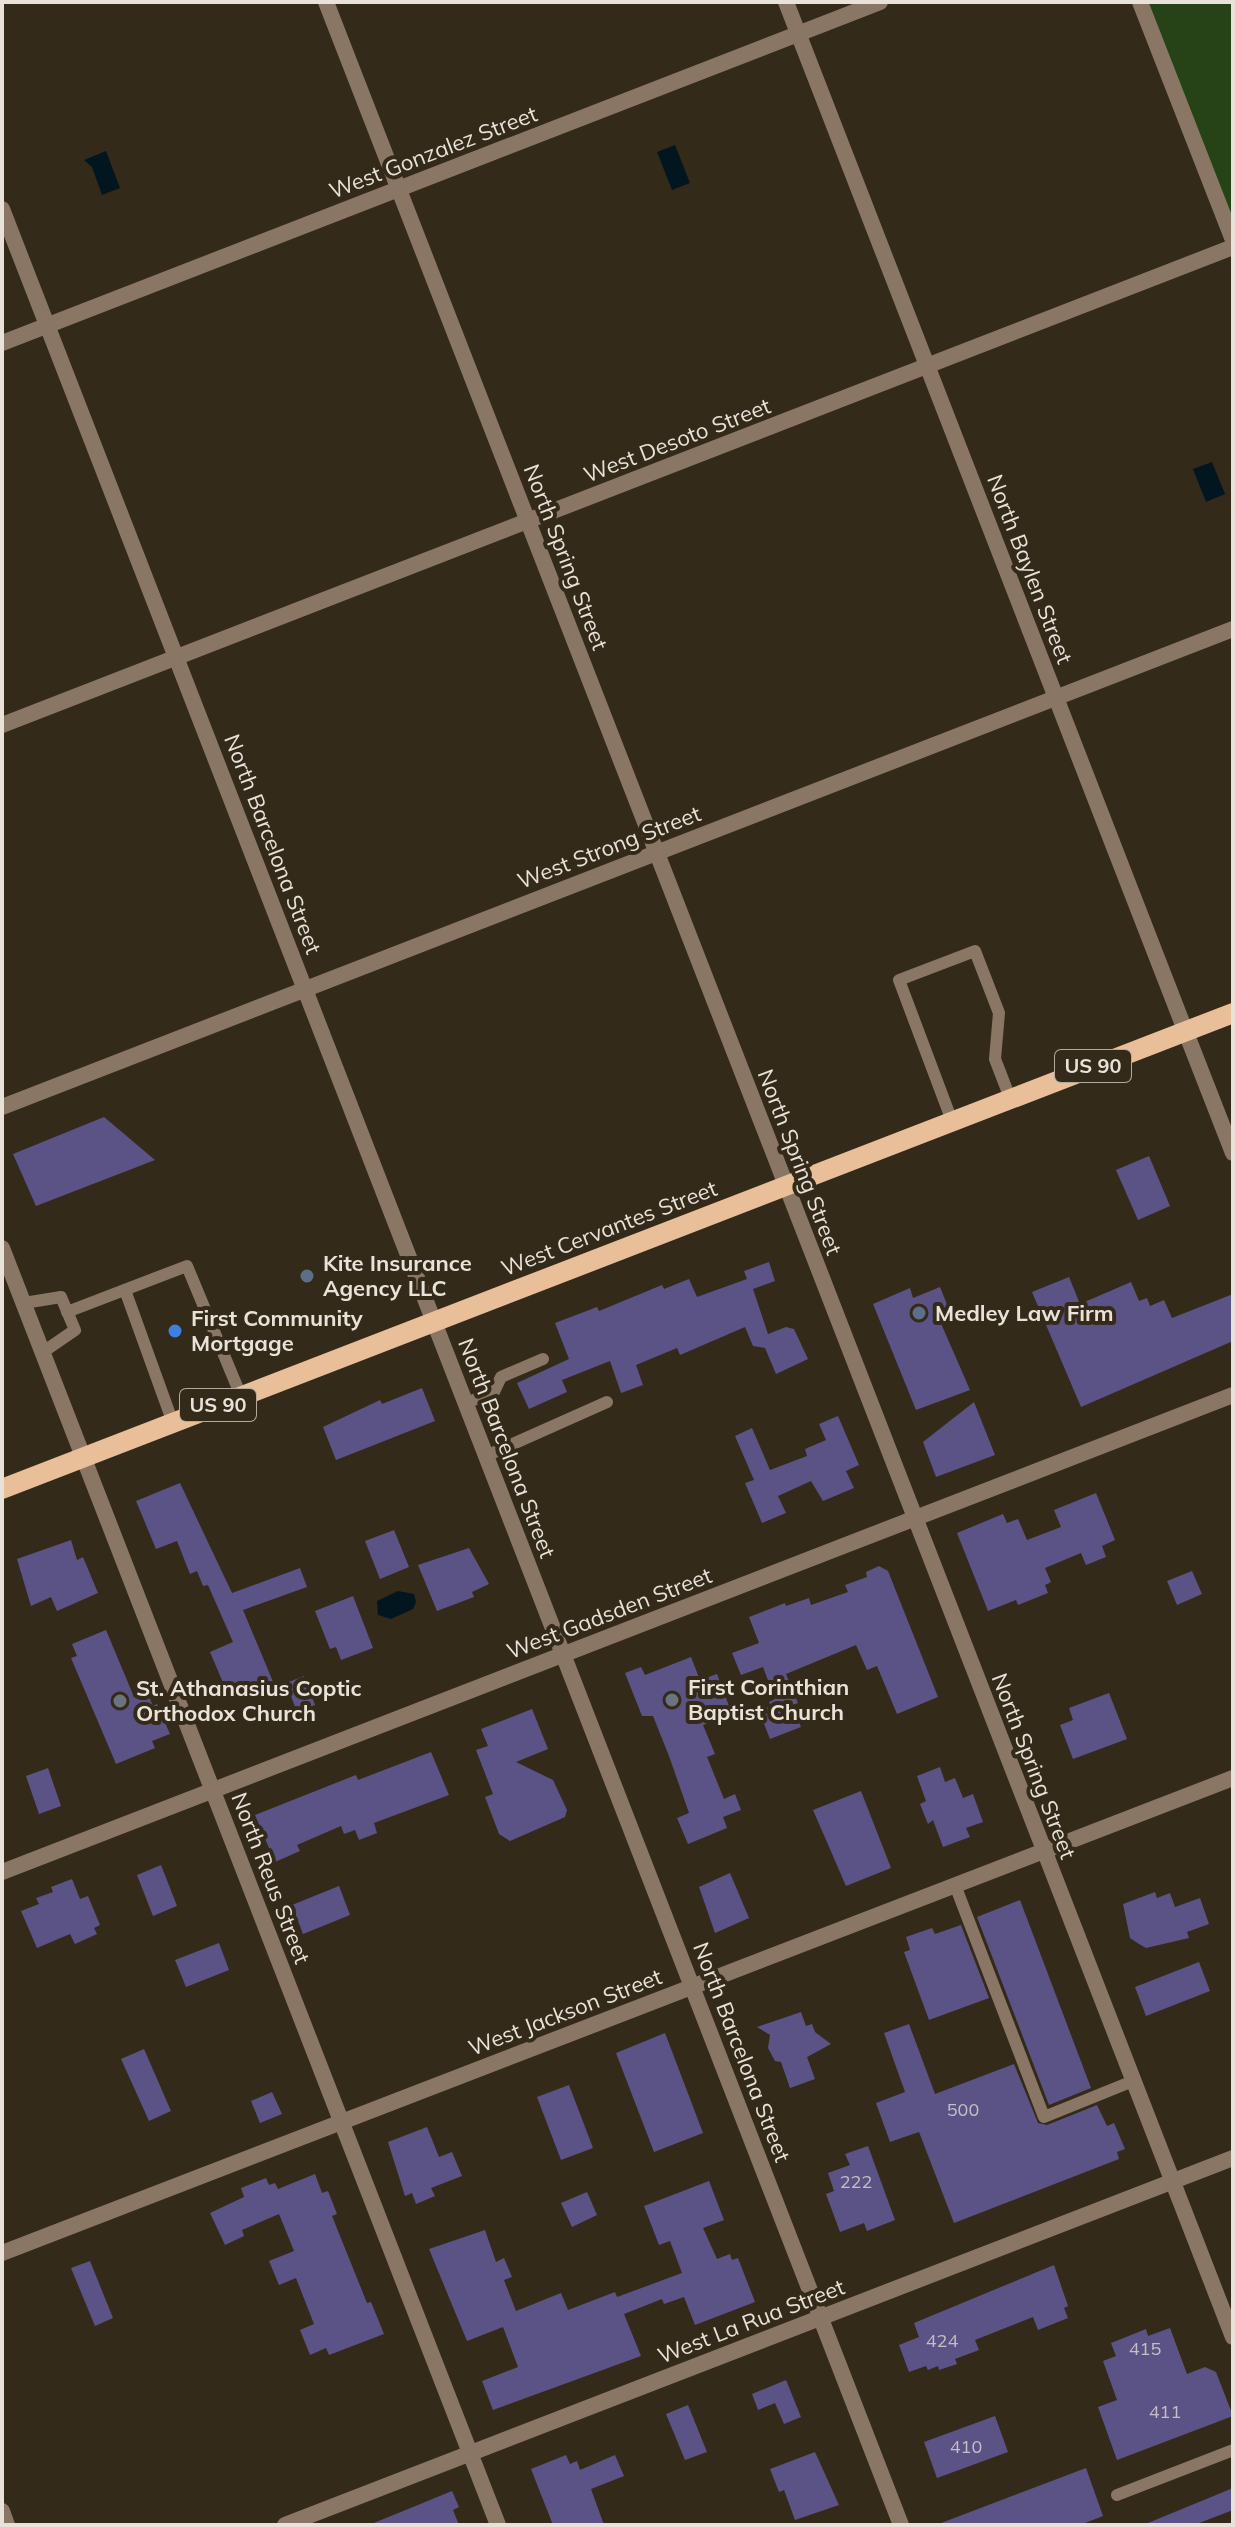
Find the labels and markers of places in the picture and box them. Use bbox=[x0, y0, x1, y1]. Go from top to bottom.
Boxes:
place label: Kite Insurance Agency LLC bbox=[323, 1249, 472, 1302]
marker: Kite Insurance Agency LLC bbox=[298, 1267, 316, 1285]
place label: Medley Law Firm bbox=[935, 1299, 1114, 1327]
place label: First Community Mortgage bbox=[191, 1304, 363, 1357]
marker: Medley Law Firm bbox=[910, 1304, 928, 1322]
marker: First Community Mortgage bbox=[166, 1322, 184, 1340]
place label: First Corinthian Baptist Church bbox=[688, 1673, 849, 1726]
place label: St. Athanasius Coptic Orthodox Church bbox=[136, 1674, 362, 1727]
marker: First Corinthian Baptist Church bbox=[663, 1691, 681, 1709]
marker: St. Athanasius Coptic Orthodox Church bbox=[111, 1692, 129, 1710]

